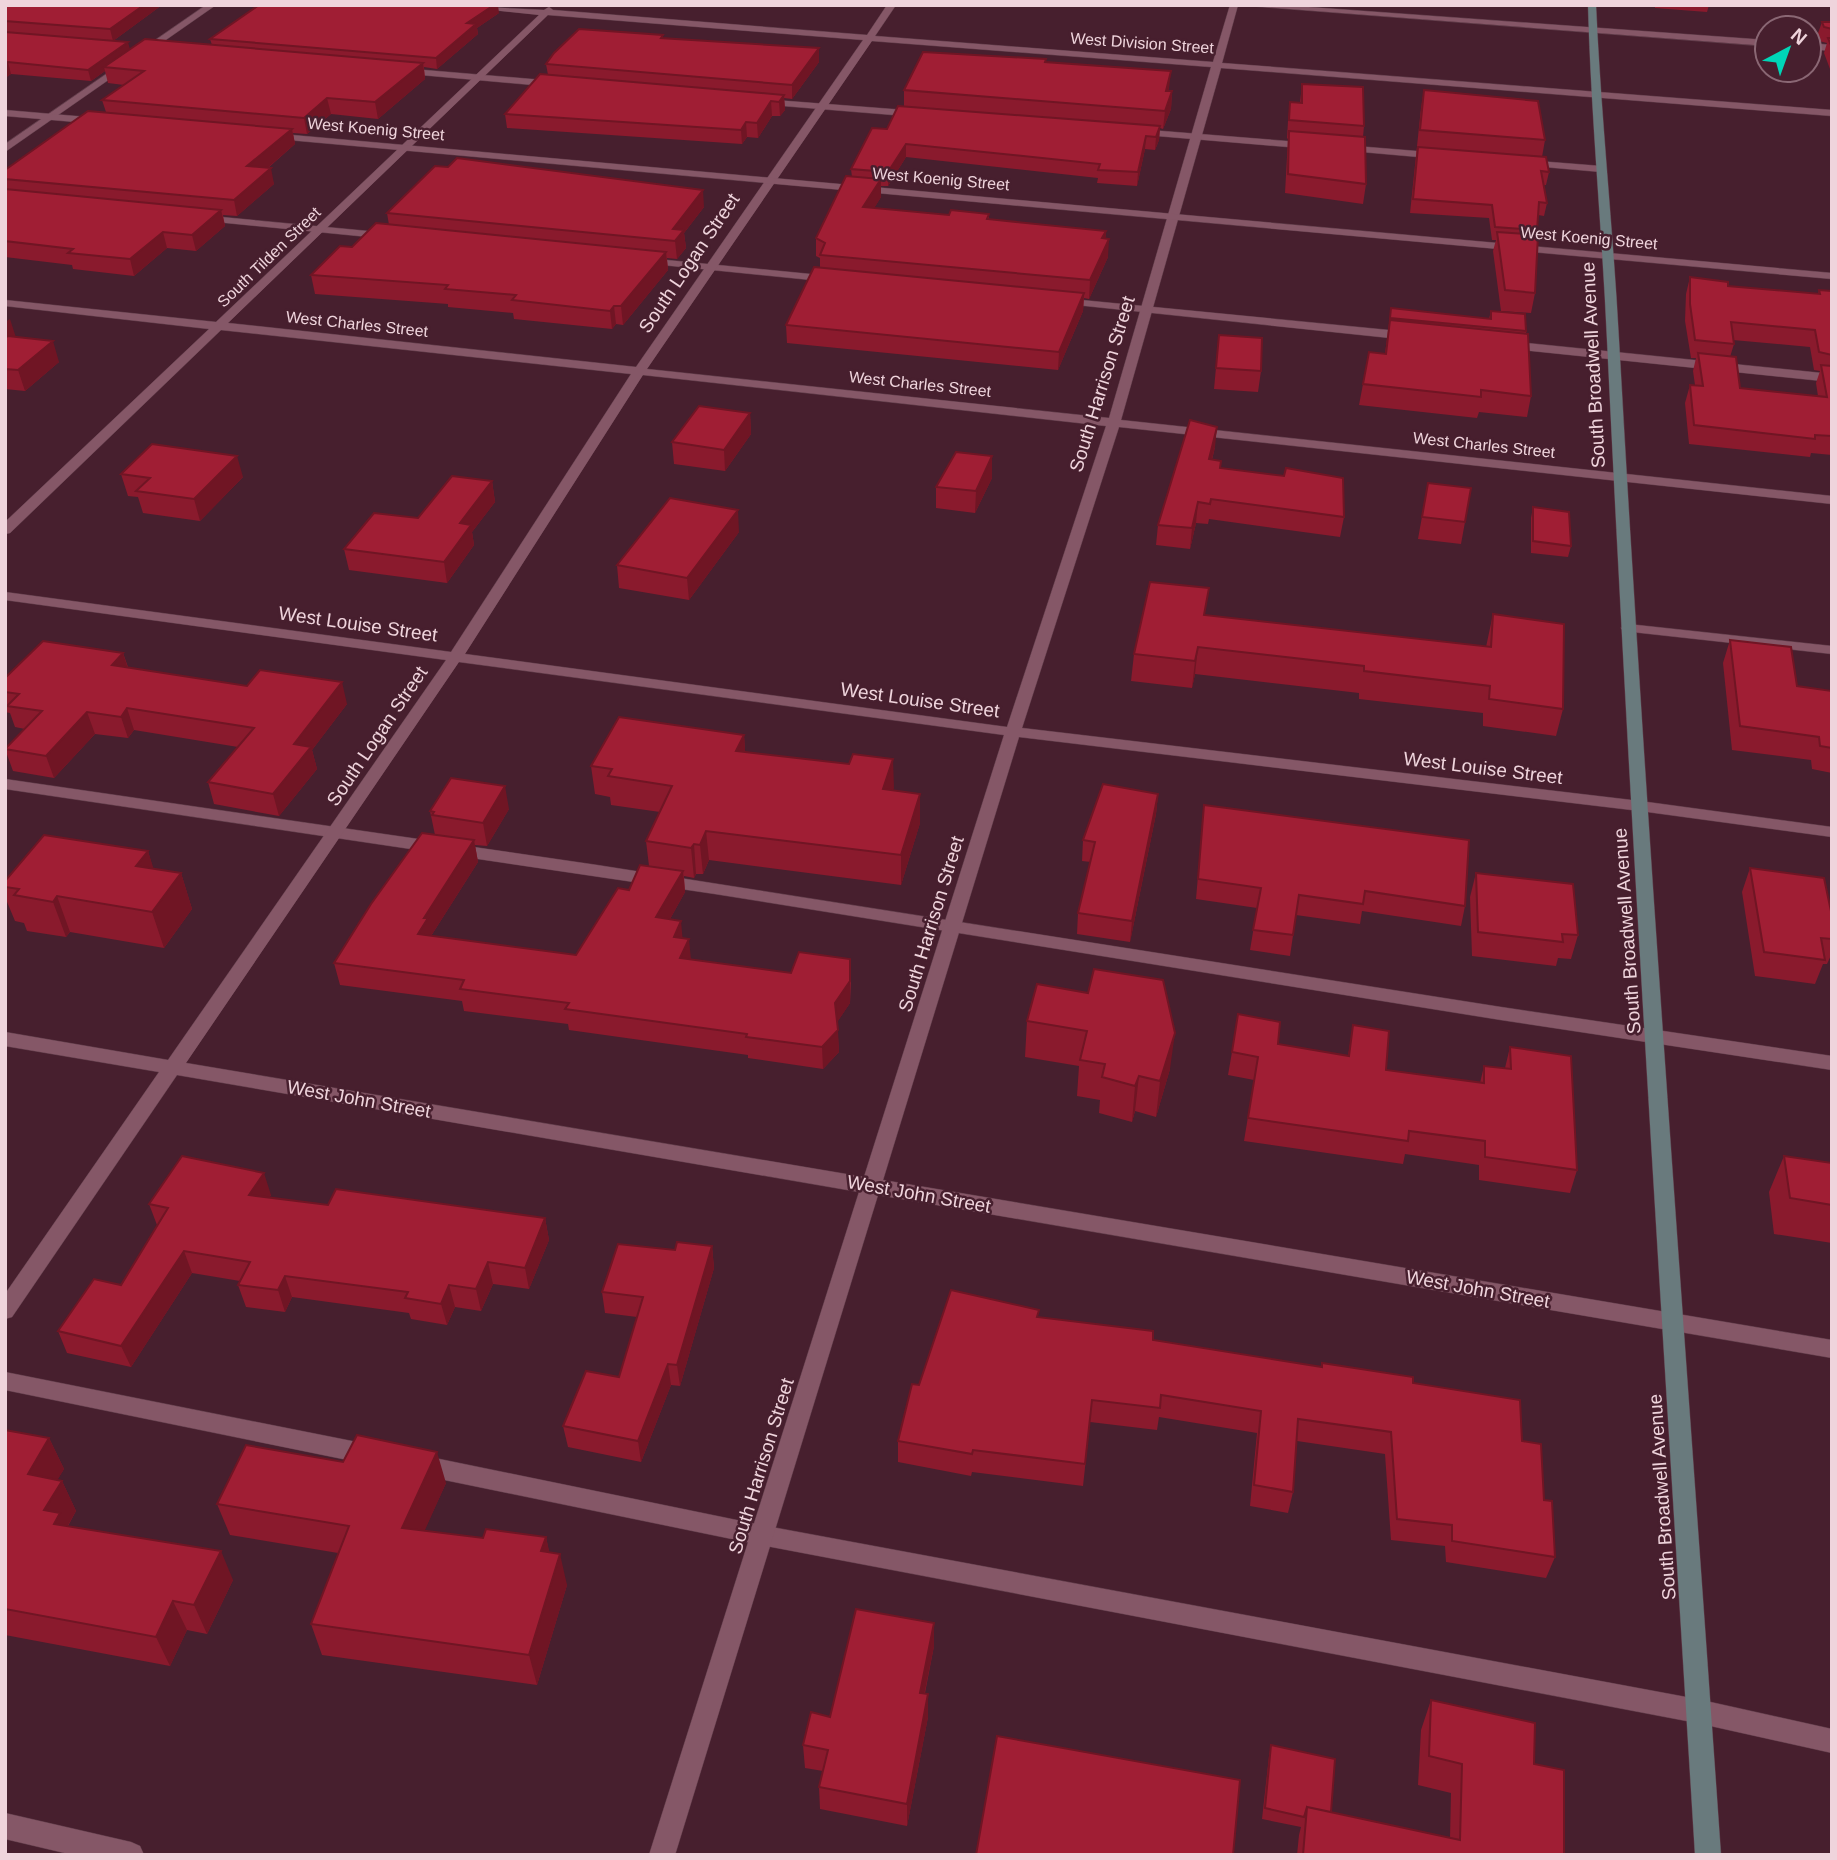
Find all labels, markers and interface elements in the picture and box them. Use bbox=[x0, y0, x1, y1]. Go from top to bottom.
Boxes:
north arrow bbox=[1753, 14, 1823, 84]
text: N bbox=[1787, 24, 1811, 49]
street label: West Division Street bbox=[1070, 30, 1215, 57]
street label: West Koenig Street bbox=[307, 115, 446, 144]
street label: West Koenig Street bbox=[872, 165, 1011, 194]
street label: South Logan Street bbox=[635, 189, 744, 337]
street label: South Tilden Street bbox=[214, 203, 324, 310]
street label: West Koenig Street bbox=[1520, 224, 1659, 253]
street label: South Broadwell Avenue bbox=[1577, 261, 1609, 469]
street label: South Harrison Street bbox=[1065, 293, 1139, 474]
street label: West Charles Street bbox=[285, 308, 429, 340]
street label: West Charles Street bbox=[848, 368, 992, 400]
street label: West Charles Street bbox=[1412, 429, 1556, 461]
street label: West Louise Street bbox=[277, 602, 439, 646]
street label: South Logan Street bbox=[323, 662, 432, 810]
street label: West Louise Street bbox=[839, 678, 1001, 722]
street label: West Louise Street bbox=[1402, 748, 1564, 788]
street label: South Broadwell Avenue bbox=[1609, 827, 1645, 1035]
street label: South Harrison Street bbox=[894, 833, 968, 1014]
street label: West John Street bbox=[286, 1076, 433, 1122]
street label: West John Street bbox=[846, 1171, 993, 1217]
street label: West John Street bbox=[1405, 1266, 1552, 1312]
street label: South Harrison Street bbox=[724, 1375, 798, 1556]
street label: South Broadwell Avenue bbox=[1644, 1393, 1680, 1601]

